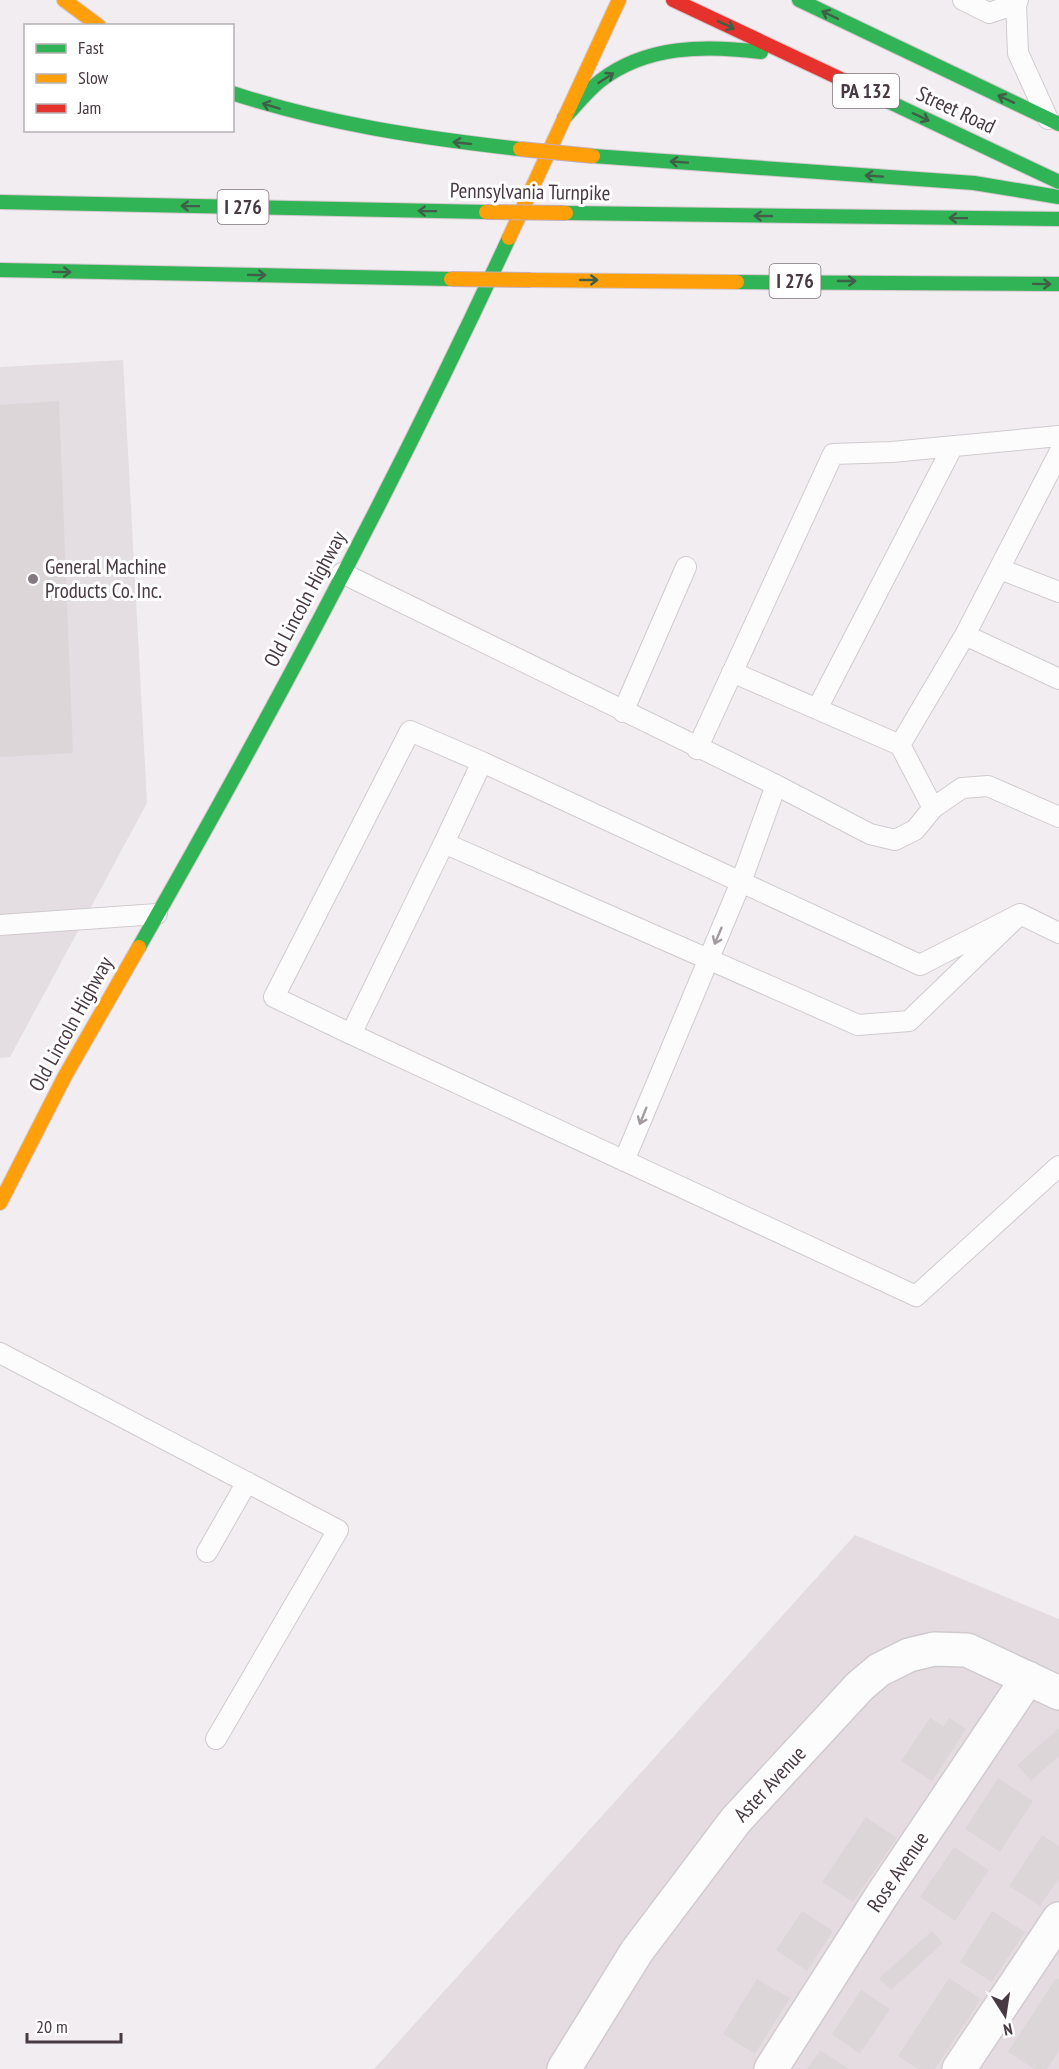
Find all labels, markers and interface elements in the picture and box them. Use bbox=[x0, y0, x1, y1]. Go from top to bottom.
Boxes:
one-way arrow bbox=[822, 8, 840, 20]
one-way arrow bbox=[716, 19, 734, 31]
legend bbox=[24, 24, 234, 132]
text: Fast bbox=[78, 36, 104, 59]
text: Slow bbox=[78, 66, 109, 89]
one-way arrow bbox=[598, 72, 614, 84]
road number: PA 132 bbox=[833, 74, 899, 108]
street label: Street Road bbox=[913, 80, 1000, 139]
one-way arrow bbox=[998, 92, 1016, 104]
text: Jam bbox=[77, 96, 101, 119]
one-way arrow bbox=[262, 100, 281, 111]
one-way arrow bbox=[912, 111, 930, 123]
one-way arrow bbox=[452, 137, 472, 148]
one-way arrow bbox=[670, 156, 689, 167]
one-way arrow bbox=[864, 170, 884, 181]
street label: Pennsylvania Turnpike bbox=[450, 177, 610, 206]
road number: I 276 bbox=[218, 190, 268, 224]
one-way arrow bbox=[181, 200, 201, 212]
one-way arrow bbox=[418, 205, 438, 217]
one-way arrow bbox=[753, 210, 773, 222]
one-way arrow bbox=[948, 212, 968, 224]
road number: I 276 bbox=[770, 264, 820, 298]
one-way arrow bbox=[52, 266, 72, 277]
one-way arrow bbox=[247, 269, 267, 281]
one-way arrow bbox=[579, 274, 599, 286]
one-way arrow bbox=[837, 275, 857, 287]
one-way arrow bbox=[1031, 278, 1051, 290]
street label: Old Lincoln Highway bbox=[257, 526, 352, 671]
place label: General Machine Products Co. Inc. bbox=[45, 553, 166, 604]
marker: General Machine Products Co. Inc. bbox=[26, 572, 40, 586]
one-way arrow bbox=[712, 926, 723, 945]
street label: Old Lincoln Highway bbox=[22, 952, 119, 1096]
one-way arrow bbox=[637, 1106, 648, 1125]
street label: Aster Avenue bbox=[728, 1740, 812, 1827]
street label: Rose Avenue bbox=[861, 1826, 934, 1917]
north arrow bbox=[975, 1985, 1035, 2045]
scale bar bbox=[27, 2006, 122, 2044]
text: 20 m bbox=[36, 2015, 68, 2038]
text: N bbox=[1002, 2019, 1014, 2040]

